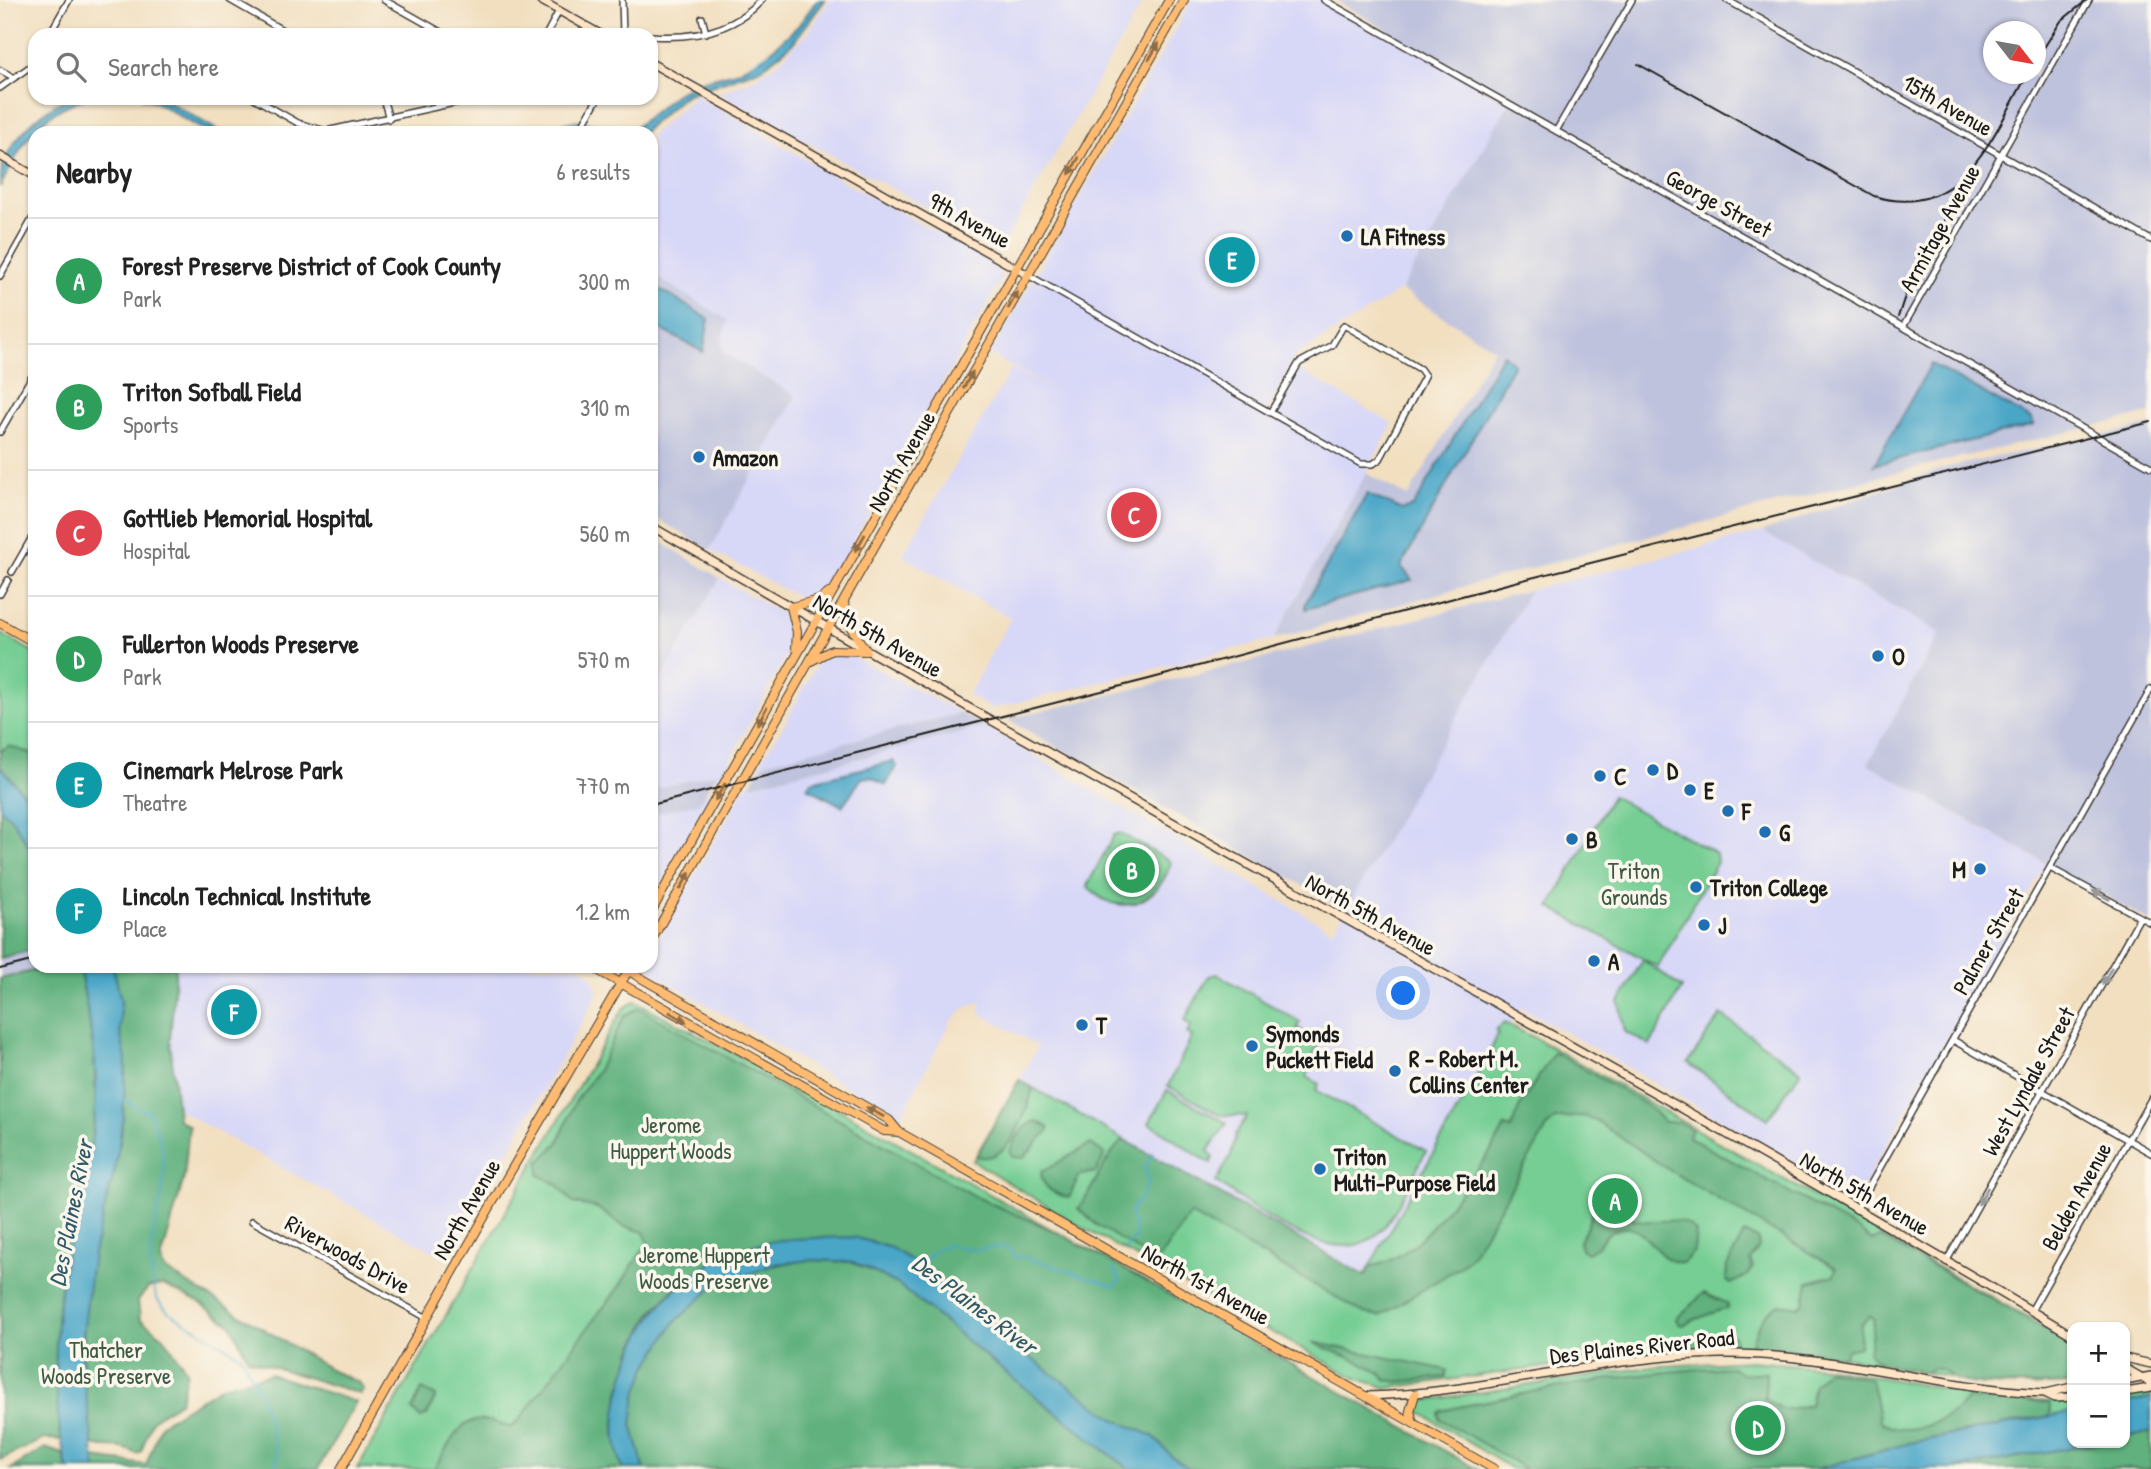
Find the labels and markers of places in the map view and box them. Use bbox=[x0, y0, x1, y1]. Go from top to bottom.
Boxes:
place label: LA Fitness bbox=[1361, 221, 1445, 252]
marker: LA Fitness bbox=[1339, 228, 1355, 244]
pin: E bbox=[1209, 234, 1255, 286]
place label: Amazon bbox=[713, 442, 778, 473]
marker: Amazon bbox=[691, 449, 707, 465]
pin: C bbox=[1111, 489, 1157, 541]
place label: O bbox=[1892, 641, 1905, 672]
marker: O bbox=[1870, 648, 1886, 664]
place label: D bbox=[1667, 755, 1679, 786]
place label: C bbox=[1614, 761, 1627, 792]
marker: D bbox=[1645, 762, 1661, 778]
marker: C bbox=[1592, 768, 1608, 784]
place label: E bbox=[1704, 775, 1715, 806]
marker: E bbox=[1682, 782, 1698, 798]
place label: F bbox=[1741, 796, 1752, 827]
marker: F bbox=[1720, 803, 1736, 819]
place label: G bbox=[1779, 817, 1791, 848]
place label: B bbox=[1586, 824, 1598, 855]
marker: G bbox=[1757, 824, 1773, 840]
marker: B bbox=[1564, 831, 1580, 847]
pin: B bbox=[1109, 844, 1155, 896]
place label: M bbox=[1952, 854, 1966, 885]
marker: M bbox=[1972, 861, 1988, 877]
place label: Triton College bbox=[1709, 872, 1829, 904]
marker: Triton College bbox=[1688, 879, 1704, 895]
place label: J bbox=[1718, 910, 1727, 941]
marker: J bbox=[1696, 917, 1712, 933]
place label: A bbox=[1608, 946, 1620, 977]
marker: A bbox=[1586, 953, 1602, 969]
pin: F bbox=[211, 986, 257, 1038]
place label: T bbox=[1095, 1010, 1108, 1041]
marker: T bbox=[1074, 1017, 1090, 1033]
place label: Symonds Puckett Field bbox=[1266, 1018, 1373, 1075]
marker: Symonds Puckett Field bbox=[1244, 1038, 1260, 1054]
place label: R - Robert M. Collins Center bbox=[1409, 1043, 1529, 1100]
marker: R - Robert M. Collins Center bbox=[1387, 1063, 1403, 1079]
place label: Triton Multi-Purpose Field bbox=[1333, 1141, 1495, 1199]
marker: Triton Multi-Purpose Field bbox=[1312, 1161, 1328, 1177]
pin: A bbox=[1592, 1175, 1638, 1227]
pin: D bbox=[1735, 1402, 1781, 1454]

